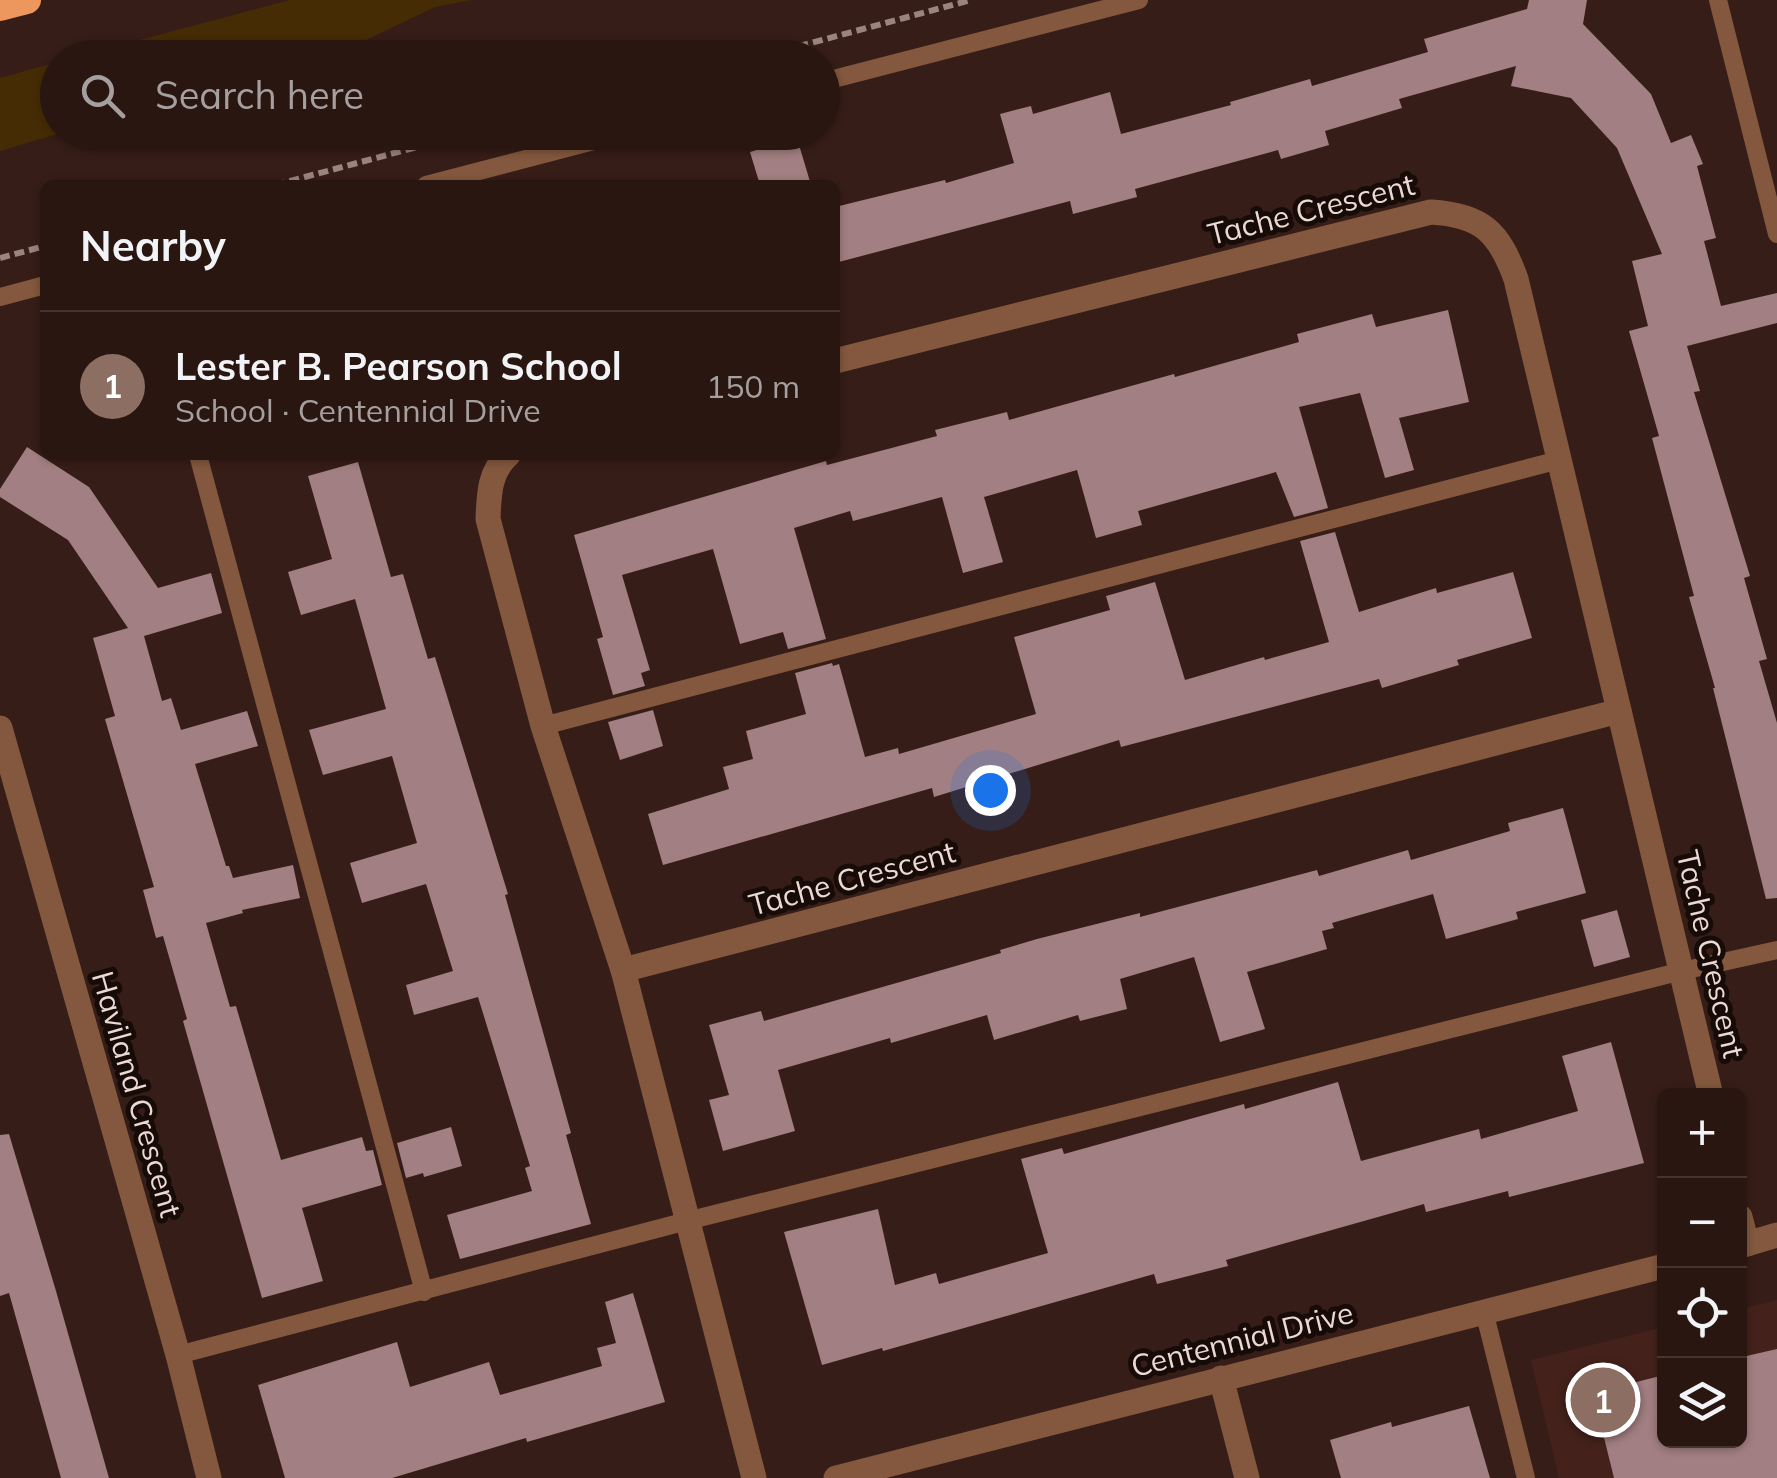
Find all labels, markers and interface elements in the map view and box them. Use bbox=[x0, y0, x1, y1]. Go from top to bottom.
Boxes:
search box bbox=[40, 40, 840, 150]
icon: search bbox=[75, 68, 130, 123]
text: Search here bbox=[155, 71, 364, 119]
street label: Tache Crescent bbox=[1204, 165, 1418, 253]
text: Nearby bbox=[80, 219, 226, 272]
text: Lester B. Pearson School bbox=[175, 342, 622, 390]
text: 1 bbox=[103, 366, 122, 406]
text: 150 m bbox=[706, 366, 800, 406]
text: School · Centennial Drive bbox=[175, 390, 541, 430]
your location bbox=[965, 765, 1016, 816]
street label: Tache Crescent bbox=[745, 832, 959, 924]
street label: Tache Crescent bbox=[1669, 847, 1753, 1061]
street label: Haviland Crescent bbox=[84, 967, 190, 1221]
map controls bbox=[1657, 1088, 1747, 1448]
button: + bbox=[1657, 1088, 1747, 1178]
button: − bbox=[1657, 1178, 1747, 1268]
button: locate bbox=[1657, 1268, 1747, 1358]
street label: Centennial Drive bbox=[1127, 1293, 1357, 1385]
button: layers bbox=[1657, 1358, 1747, 1448]
pin: 1 bbox=[1570, 1362, 1636, 1438]

